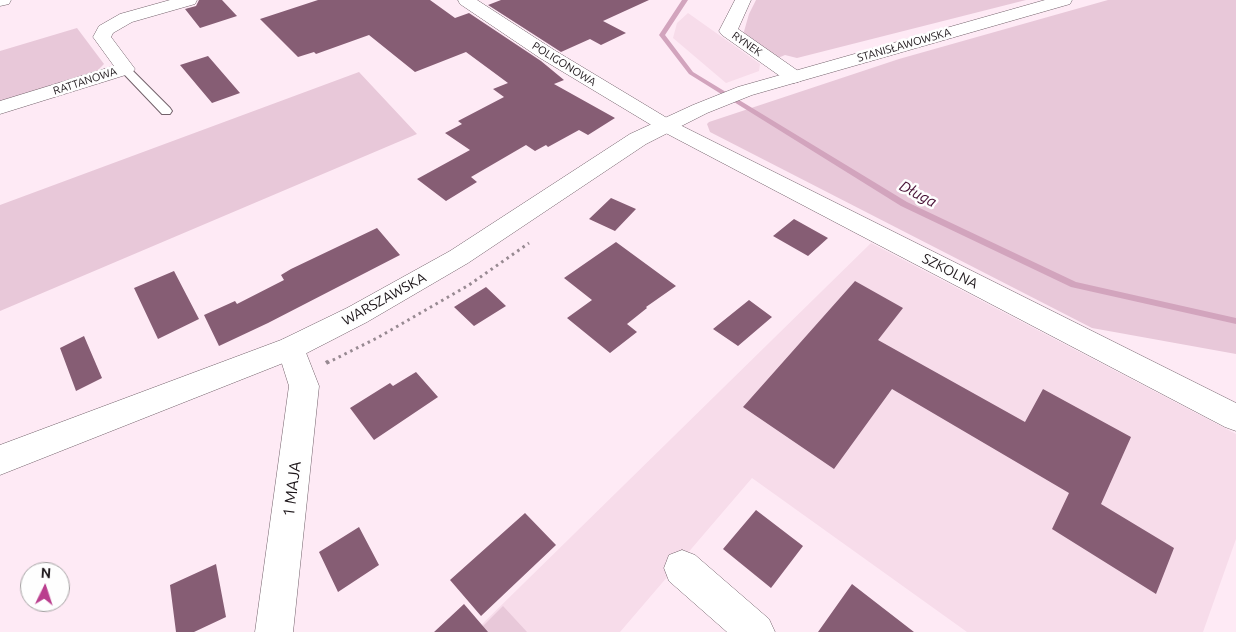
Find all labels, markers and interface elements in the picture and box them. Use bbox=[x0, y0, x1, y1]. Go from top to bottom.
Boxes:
street label: STANISŁAWOWSKA bbox=[856, 25, 952, 65]
street label: RYNEK bbox=[729, 29, 765, 59]
street label: POLIGONOWA bbox=[530, 39, 598, 89]
street label: RATTANOWA bbox=[51, 64, 119, 98]
water label: Długa bbox=[896, 177, 940, 211]
street label: SZKOLNA bbox=[919, 250, 981, 292]
street label: WARSZAWSKA bbox=[339, 269, 429, 329]
street label: 1 MAJA bbox=[279, 460, 305, 518]
north arrow bbox=[20, 562, 70, 612]
text: N bbox=[40, 565, 52, 581]

